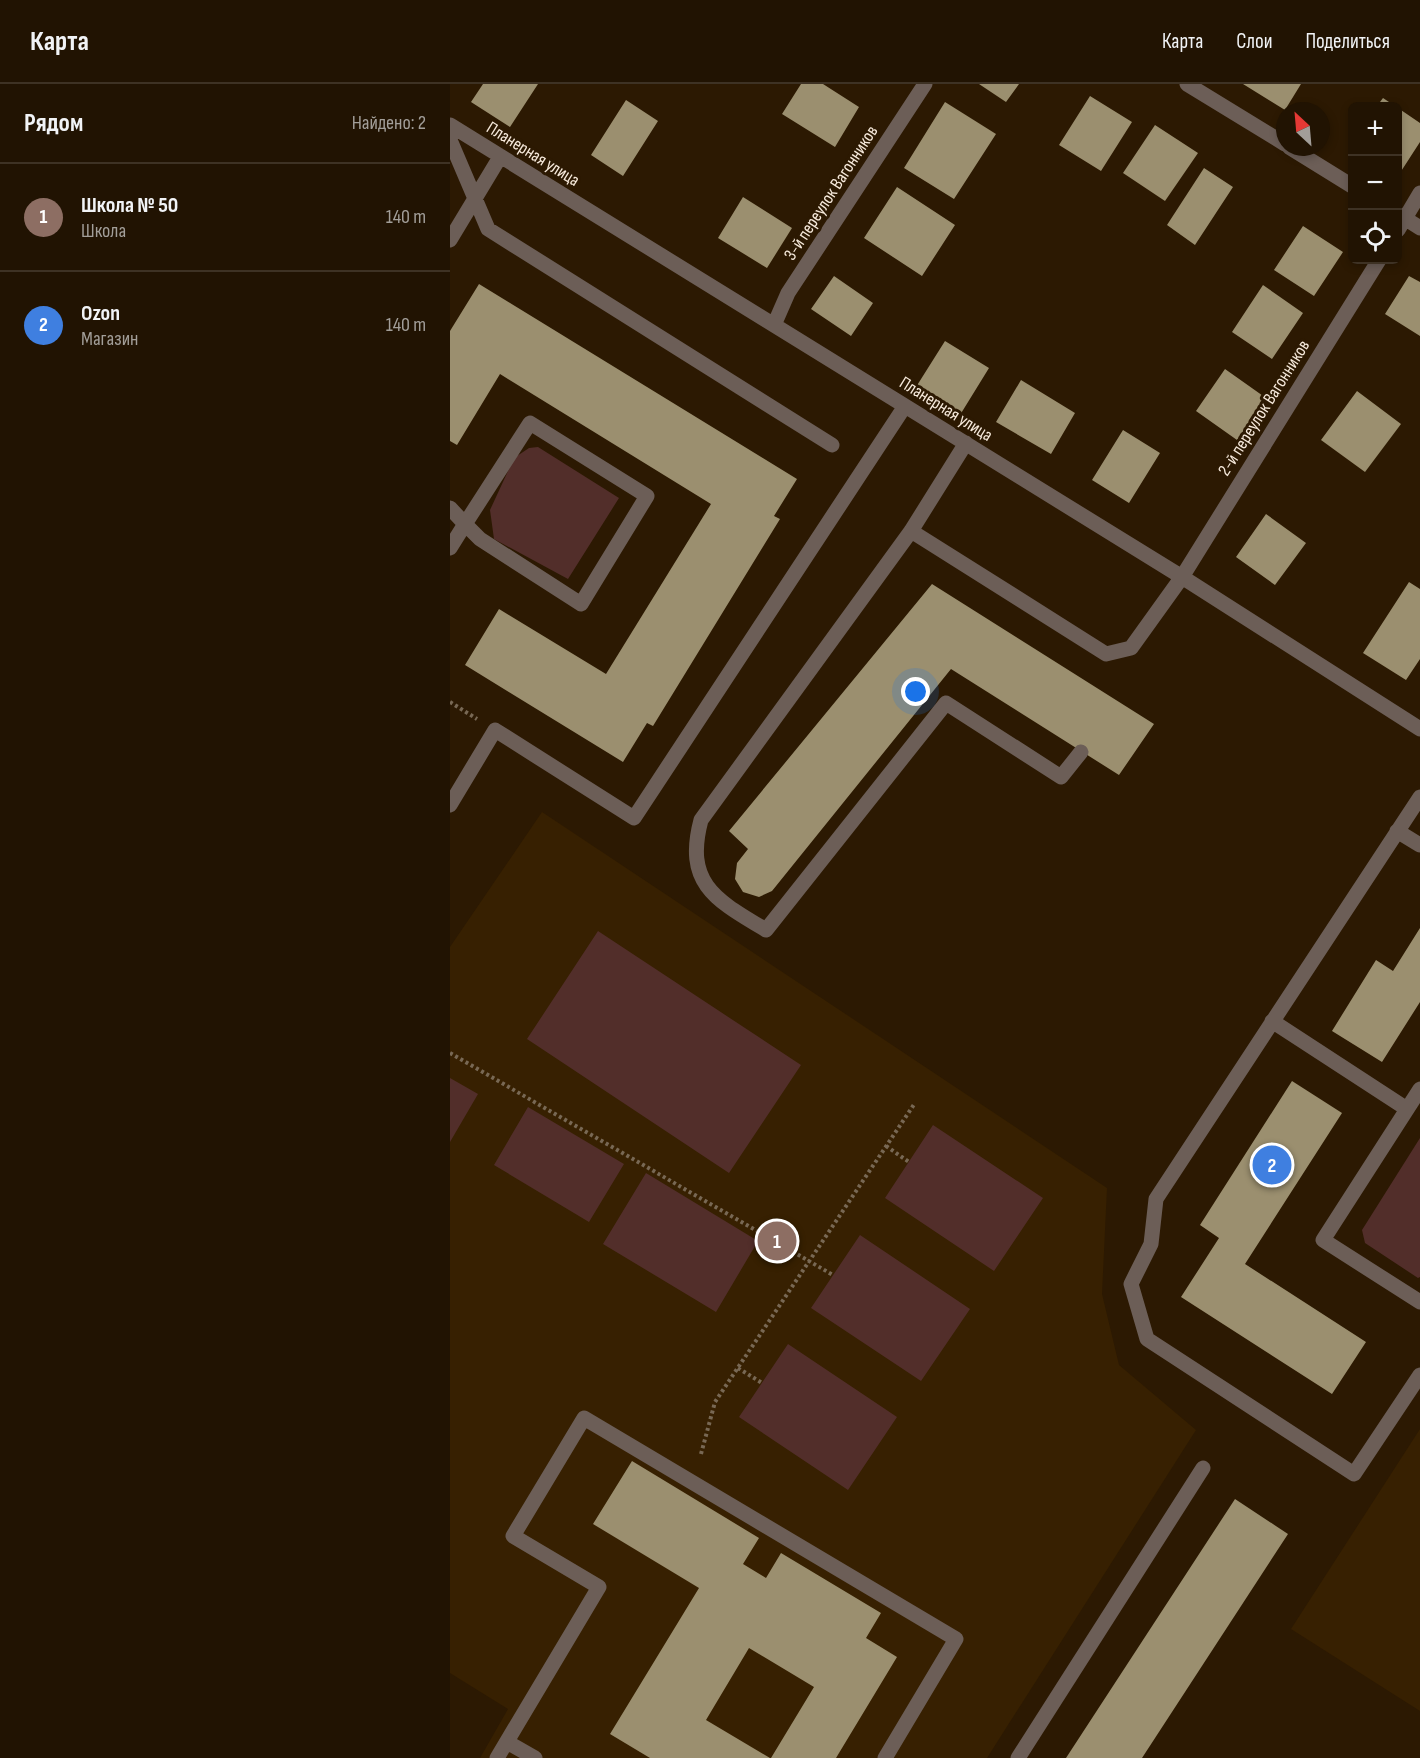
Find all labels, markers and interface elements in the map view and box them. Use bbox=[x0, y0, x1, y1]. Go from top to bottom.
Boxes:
text: Карта bbox=[30, 25, 89, 58]
text: Карта bbox=[1162, 29, 1203, 54]
text: Слои bbox=[1236, 29, 1272, 54]
text: Поделиться bbox=[1305, 29, 1390, 54]
north arrow bbox=[1276, 102, 1330, 156]
map controls bbox=[1348, 102, 1402, 264]
button: + bbox=[1348, 102, 1402, 156]
text: Рядом bbox=[24, 108, 83, 139]
text: Найдено: 2 bbox=[352, 111, 426, 135]
street label: Планерная улица bbox=[483, 117, 583, 191]
street label: 3-й переулок Вагонников bbox=[780, 122, 882, 264]
button: − bbox=[1348, 156, 1402, 210]
text: Школа № 50 bbox=[81, 192, 178, 219]
text: 1 bbox=[40, 205, 47, 229]
text: 140 m bbox=[386, 205, 426, 229]
button: locate bbox=[1348, 210, 1402, 264]
text: Школа bbox=[81, 219, 126, 243]
text: Ozon bbox=[81, 300, 120, 327]
text: 2 bbox=[39, 313, 48, 337]
text: 140 m bbox=[386, 313, 426, 337]
text: Магазин bbox=[81, 327, 138, 351]
street label: 2-й переулок Вагонников bbox=[1214, 336, 1314, 480]
street label: Планерная улица bbox=[896, 372, 996, 446]
your location bbox=[901, 677, 930, 706]
pin: 2 bbox=[1252, 1142, 1292, 1188]
pin: 1 bbox=[758, 1218, 796, 1264]

